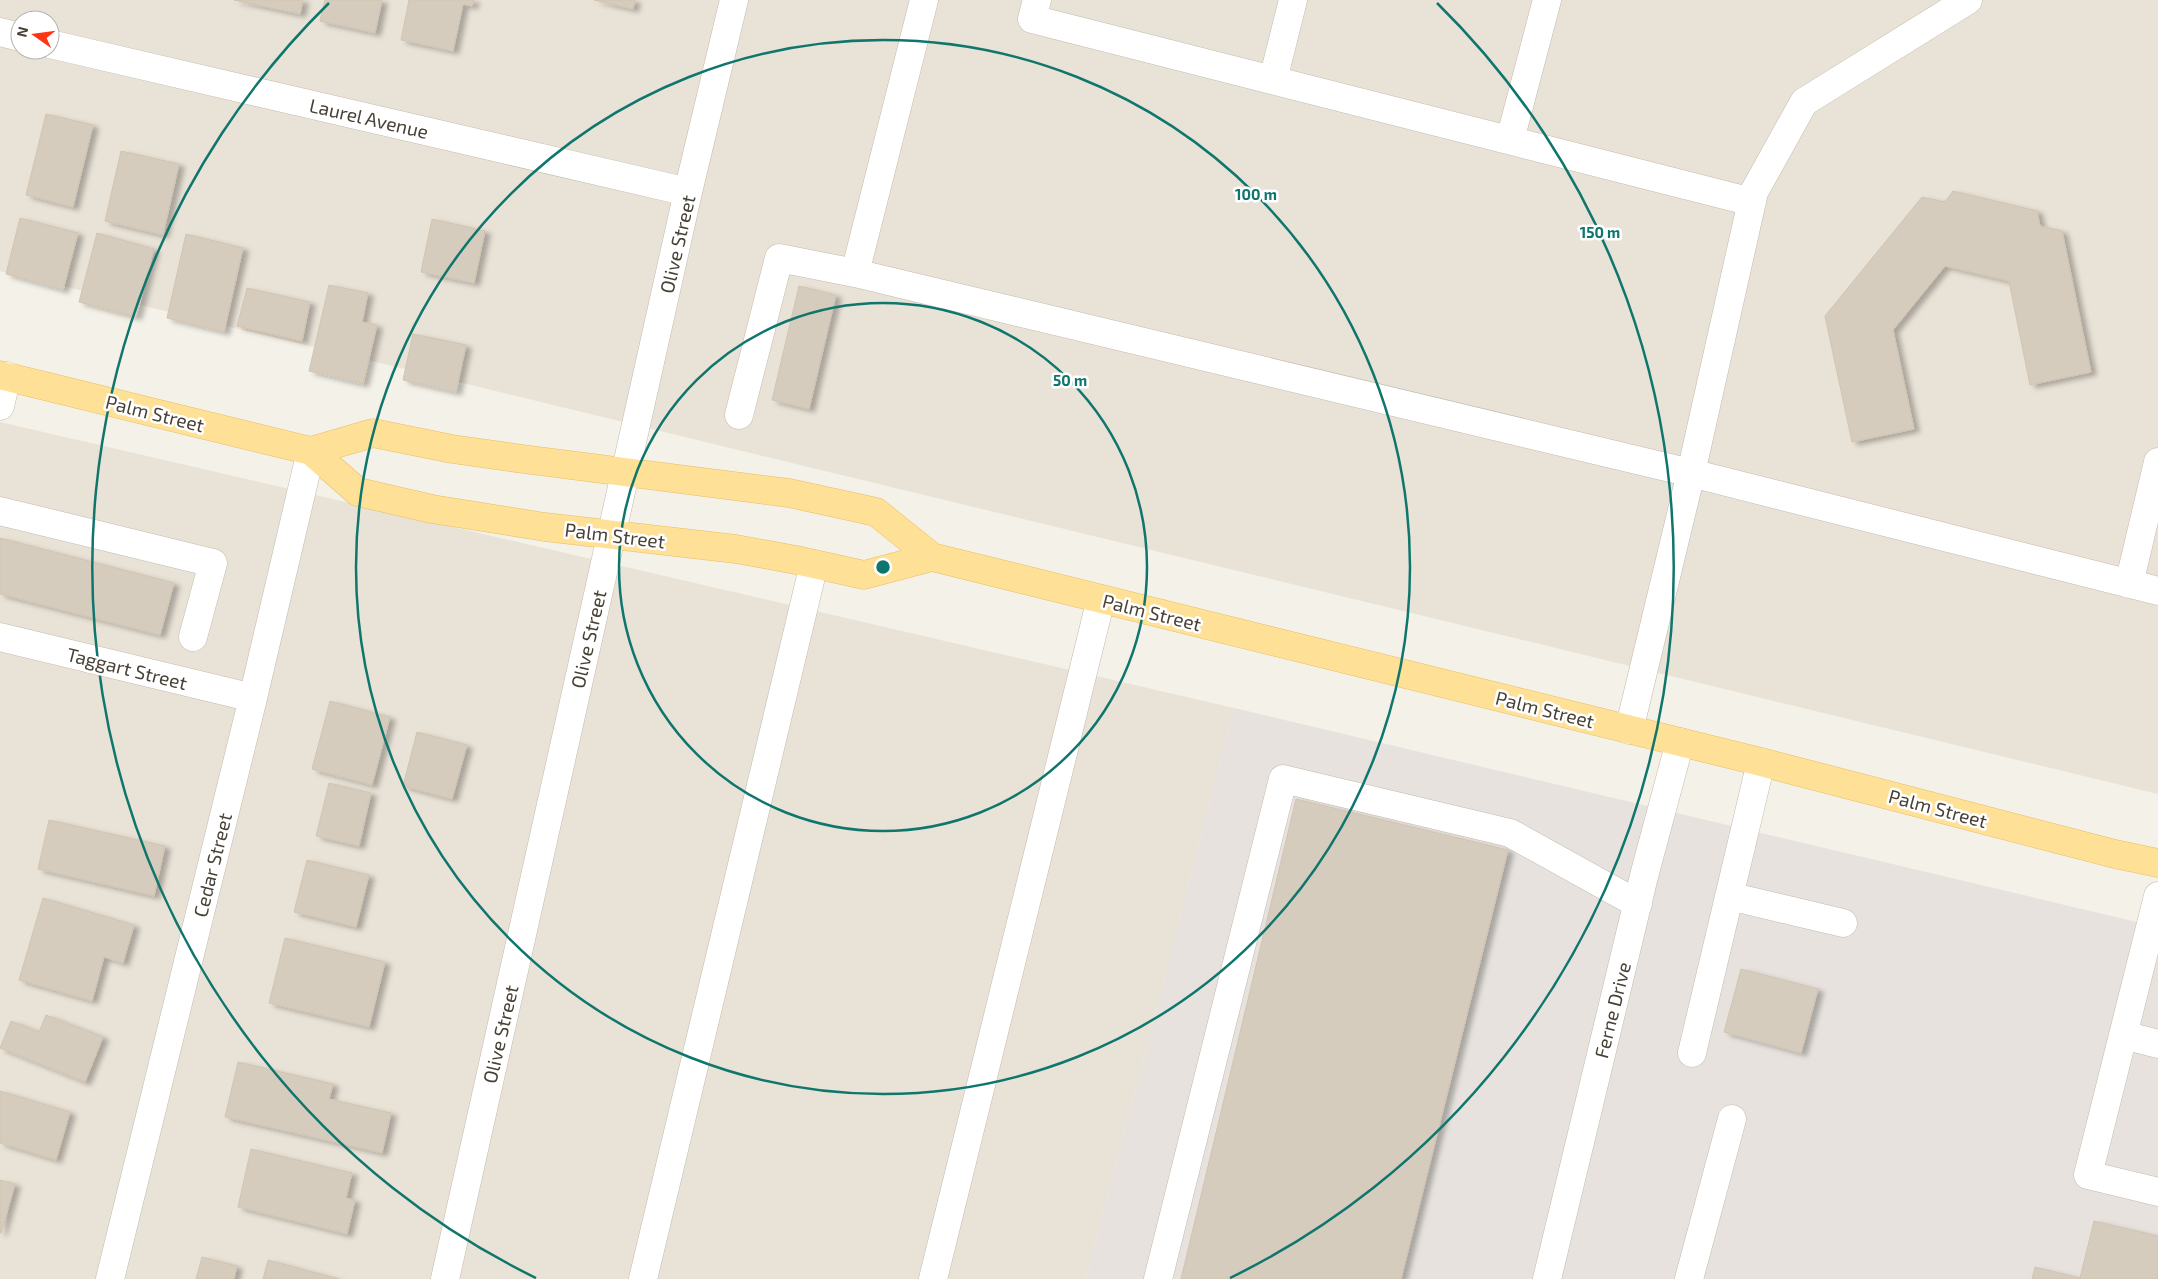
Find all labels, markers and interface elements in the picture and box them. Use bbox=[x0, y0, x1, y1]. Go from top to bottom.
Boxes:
north arrow bbox=[10, 10, 60, 60]
text: N bbox=[12, 25, 31, 39]
street label: Laurel Avenue bbox=[307, 93, 431, 143]
text: 100 m bbox=[1235, 185, 1277, 203]
street label: Olive Street bbox=[655, 193, 699, 295]
text: 150 m bbox=[1580, 223, 1620, 241]
text: 50 m bbox=[1053, 371, 1087, 389]
street label: Palm Street bbox=[103, 390, 207, 436]
street label: Palm Street bbox=[564, 517, 666, 553]
centre of rings bbox=[874, 558, 892, 576]
street label: Olive Street bbox=[566, 588, 610, 690]
street label: Palm Street bbox=[1100, 589, 1204, 635]
street label: Taggart Street bbox=[64, 642, 190, 694]
street label: Palm Street bbox=[1493, 686, 1597, 732]
street label: Palm Street bbox=[1886, 784, 1990, 832]
street label: Cedar Street bbox=[188, 810, 236, 920]
street label: Ferne Drive bbox=[1589, 959, 1635, 1061]
street label: Olive Street bbox=[478, 983, 522, 1085]

